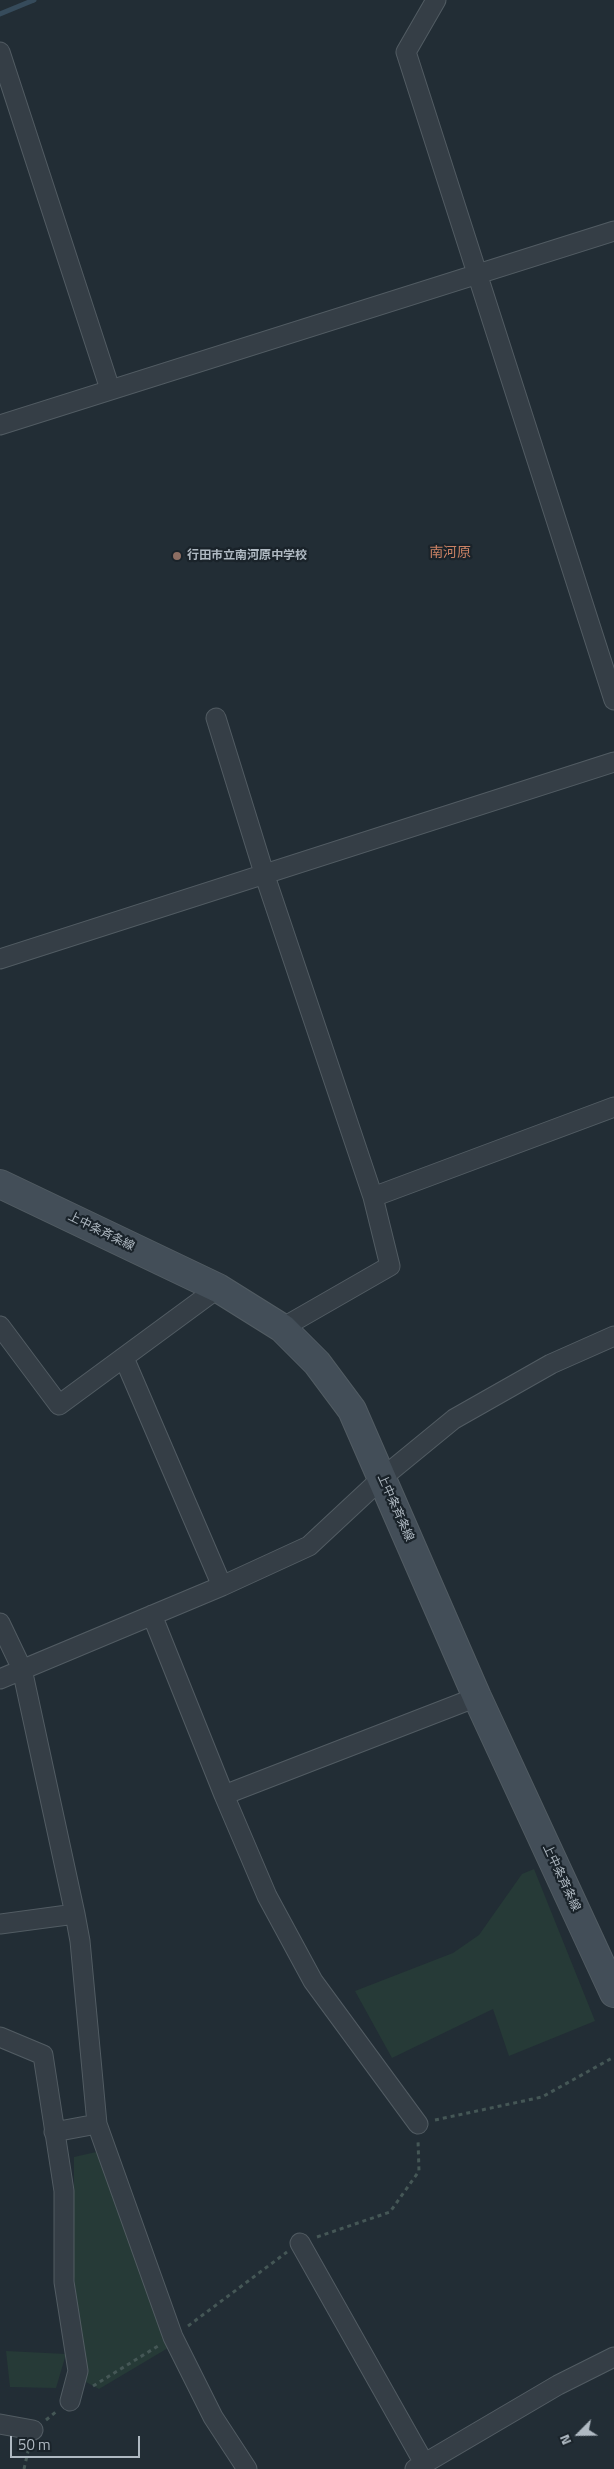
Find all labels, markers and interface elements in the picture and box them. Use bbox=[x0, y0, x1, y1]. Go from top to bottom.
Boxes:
district label: 南河原 bbox=[429, 546, 471, 562]
place label: 行田市立南河原中学校 bbox=[187, 549, 307, 563]
marker: 行田市立南河原中学校 bbox=[171, 550, 183, 562]
street label: 上中条斉条線 bbox=[65, 1210, 137, 1254]
street label: 上中条斉条線 bbox=[374, 1472, 416, 1544]
street label: 上中条斉条線 bbox=[539, 1842, 583, 1914]
north arrow bbox=[554, 2409, 604, 2459]
scale bar bbox=[12, 2426, 142, 2458]
text: N bbox=[553, 2431, 576, 2449]
text: 50 m bbox=[18, 2433, 51, 2456]

